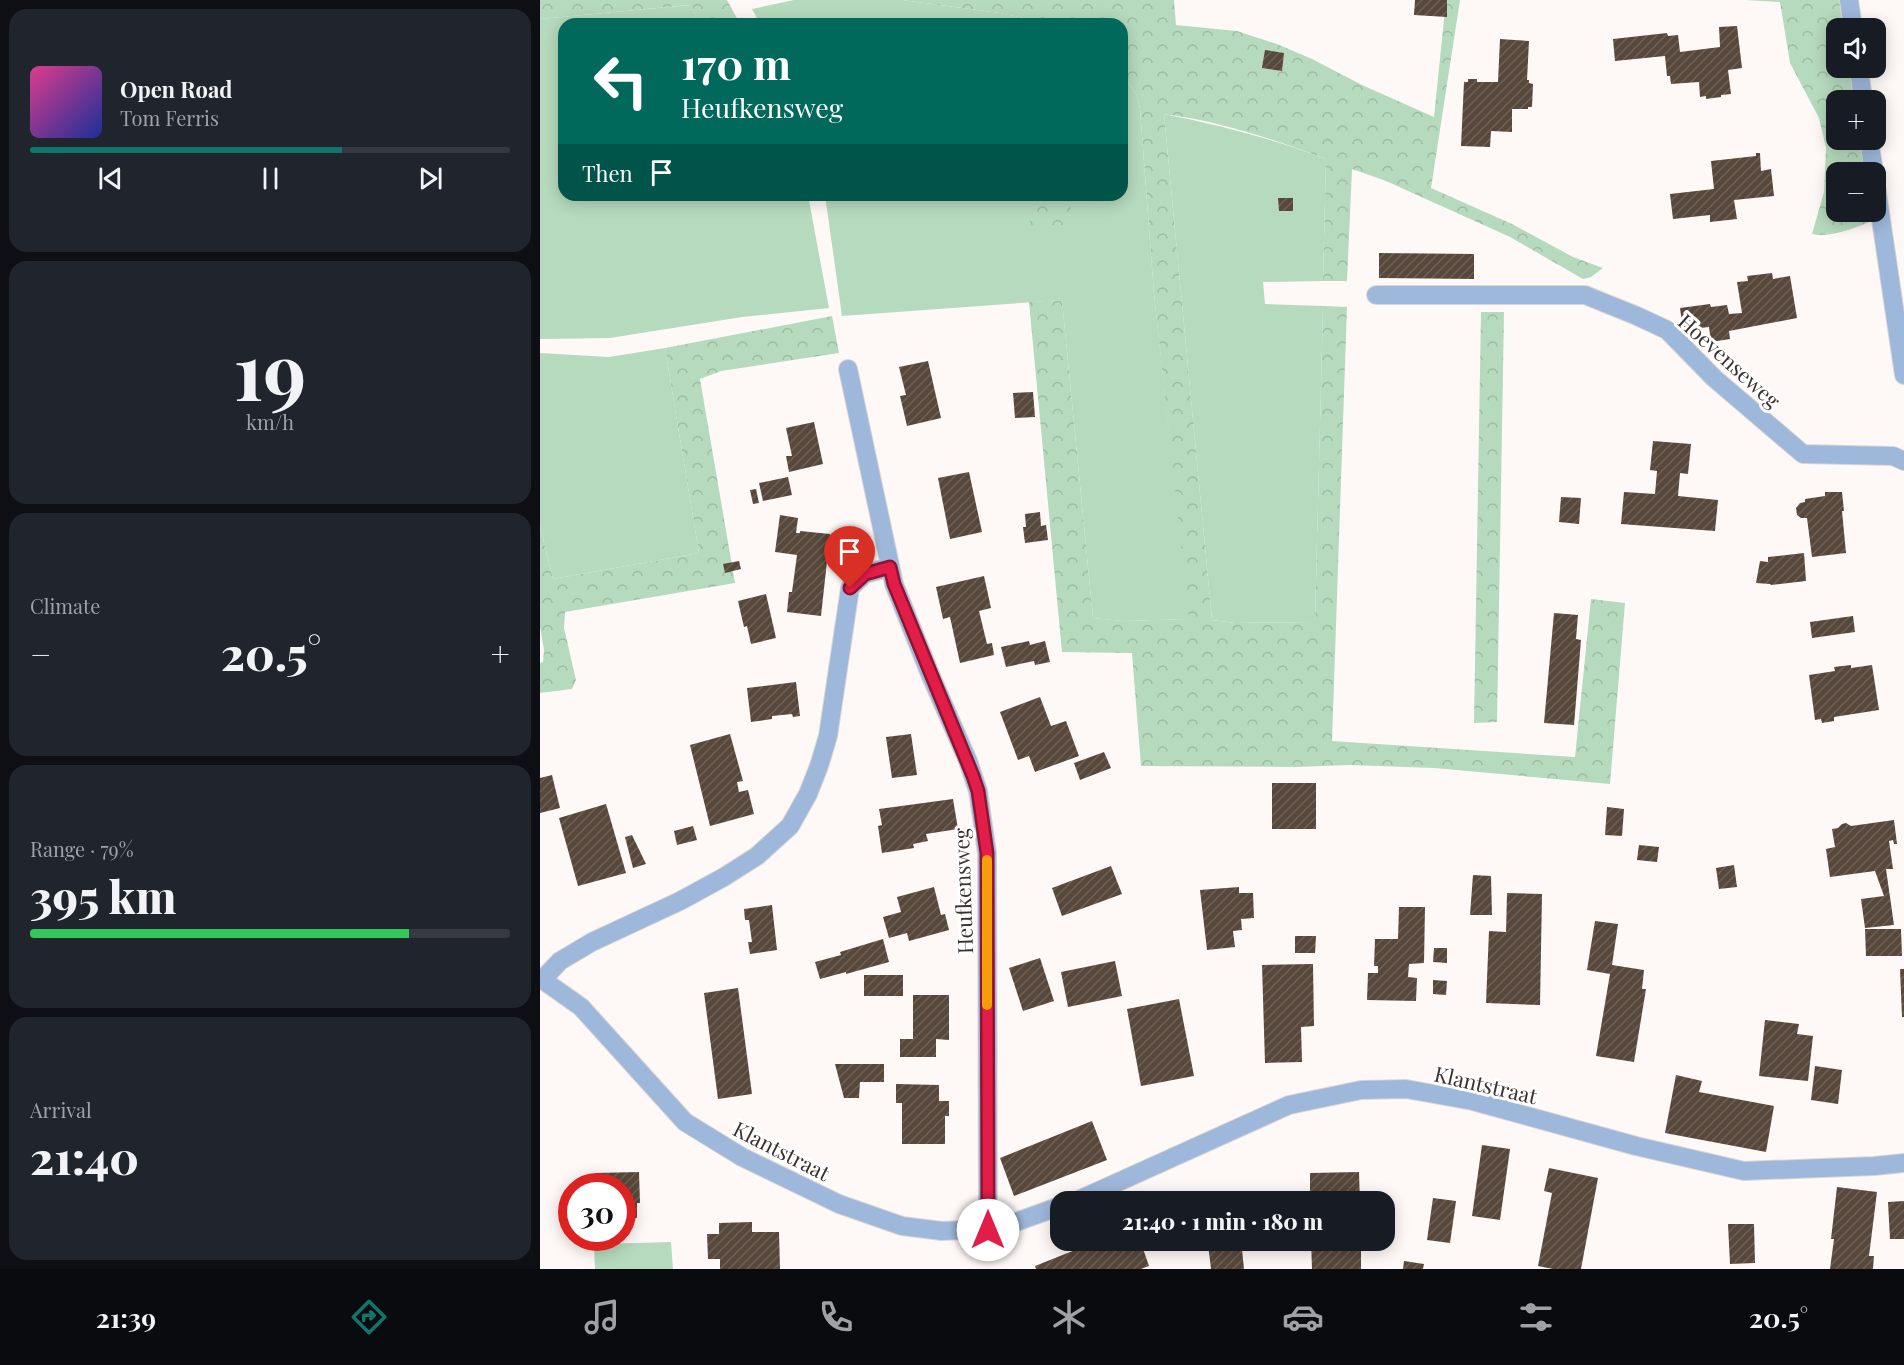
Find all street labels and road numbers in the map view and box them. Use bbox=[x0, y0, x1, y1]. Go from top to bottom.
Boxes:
street label: Hoevenseweg bbox=[1673, 307, 1787, 413]
street label: Heufkensweg bbox=[946, 827, 978, 955]
street label: Klantstraat bbox=[1432, 1059, 1541, 1110]
street label: Klantstraat bbox=[729, 1114, 836, 1186]

